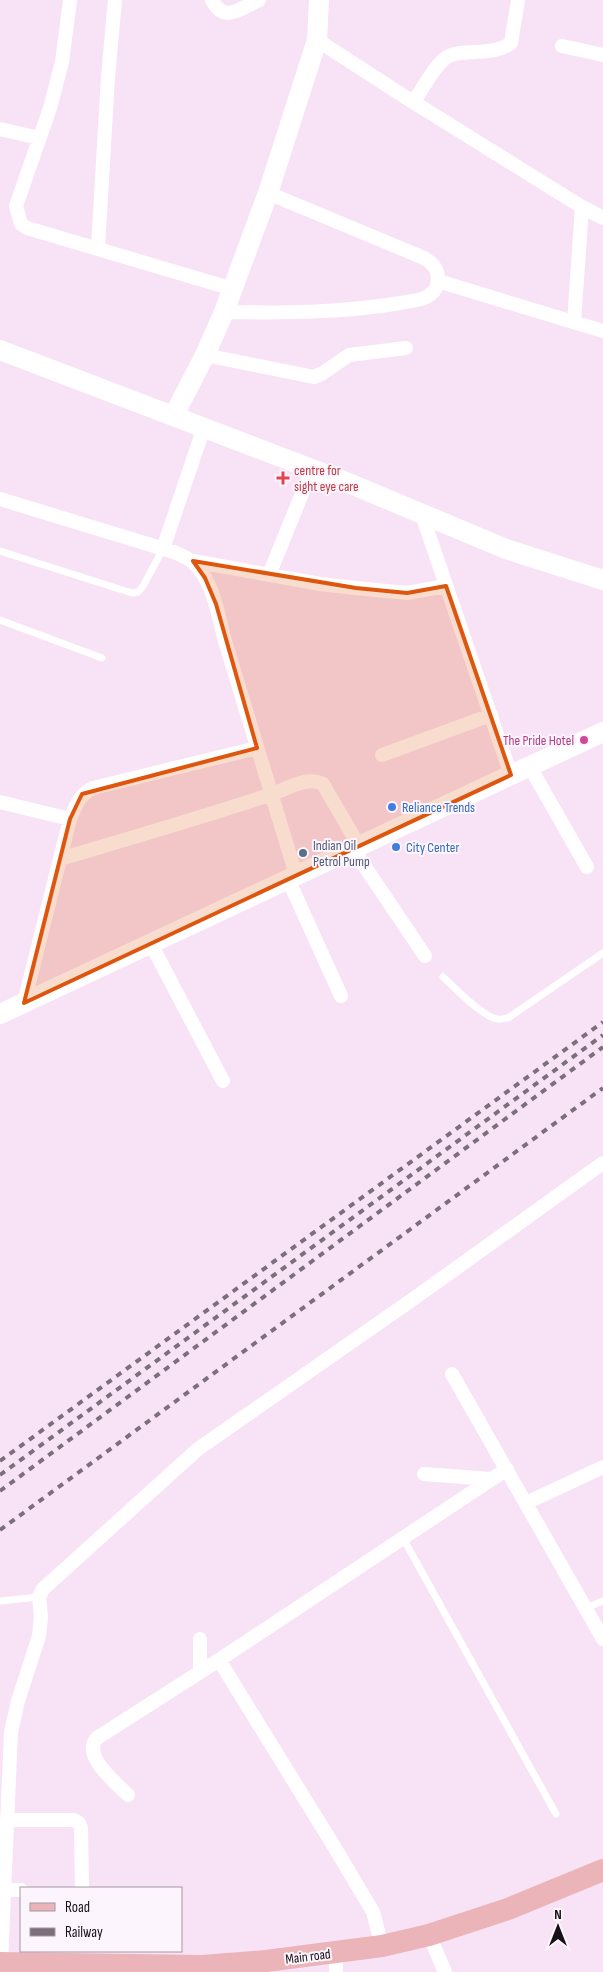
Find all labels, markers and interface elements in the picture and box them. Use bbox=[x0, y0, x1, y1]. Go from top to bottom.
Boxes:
place label: centre for sight eye care bbox=[294, 462, 359, 495]
marker: centre for sight eye care bbox=[276, 471, 290, 485]
place label: The Pride Hotel bbox=[503, 732, 574, 749]
marker: The Pride Hotel bbox=[578, 734, 590, 746]
place label: Reliance Trends bbox=[402, 799, 475, 816]
marker: Reliance Trends bbox=[386, 801, 398, 813]
place label: Indian Oil Petrol Pump bbox=[313, 837, 370, 870]
place label: City Center bbox=[406, 839, 460, 856]
marker: City Center bbox=[390, 841, 402, 853]
marker: Indian Oil Petrol Pump bbox=[297, 847, 309, 859]
legend bbox=[20, 1887, 182, 1952]
text: Road bbox=[65, 1898, 90, 1917]
north arrow bbox=[533, 1902, 583, 1952]
text: N bbox=[554, 1906, 562, 1923]
text: Railway bbox=[65, 1923, 103, 1942]
street label: Main road bbox=[285, 1945, 332, 1968]

